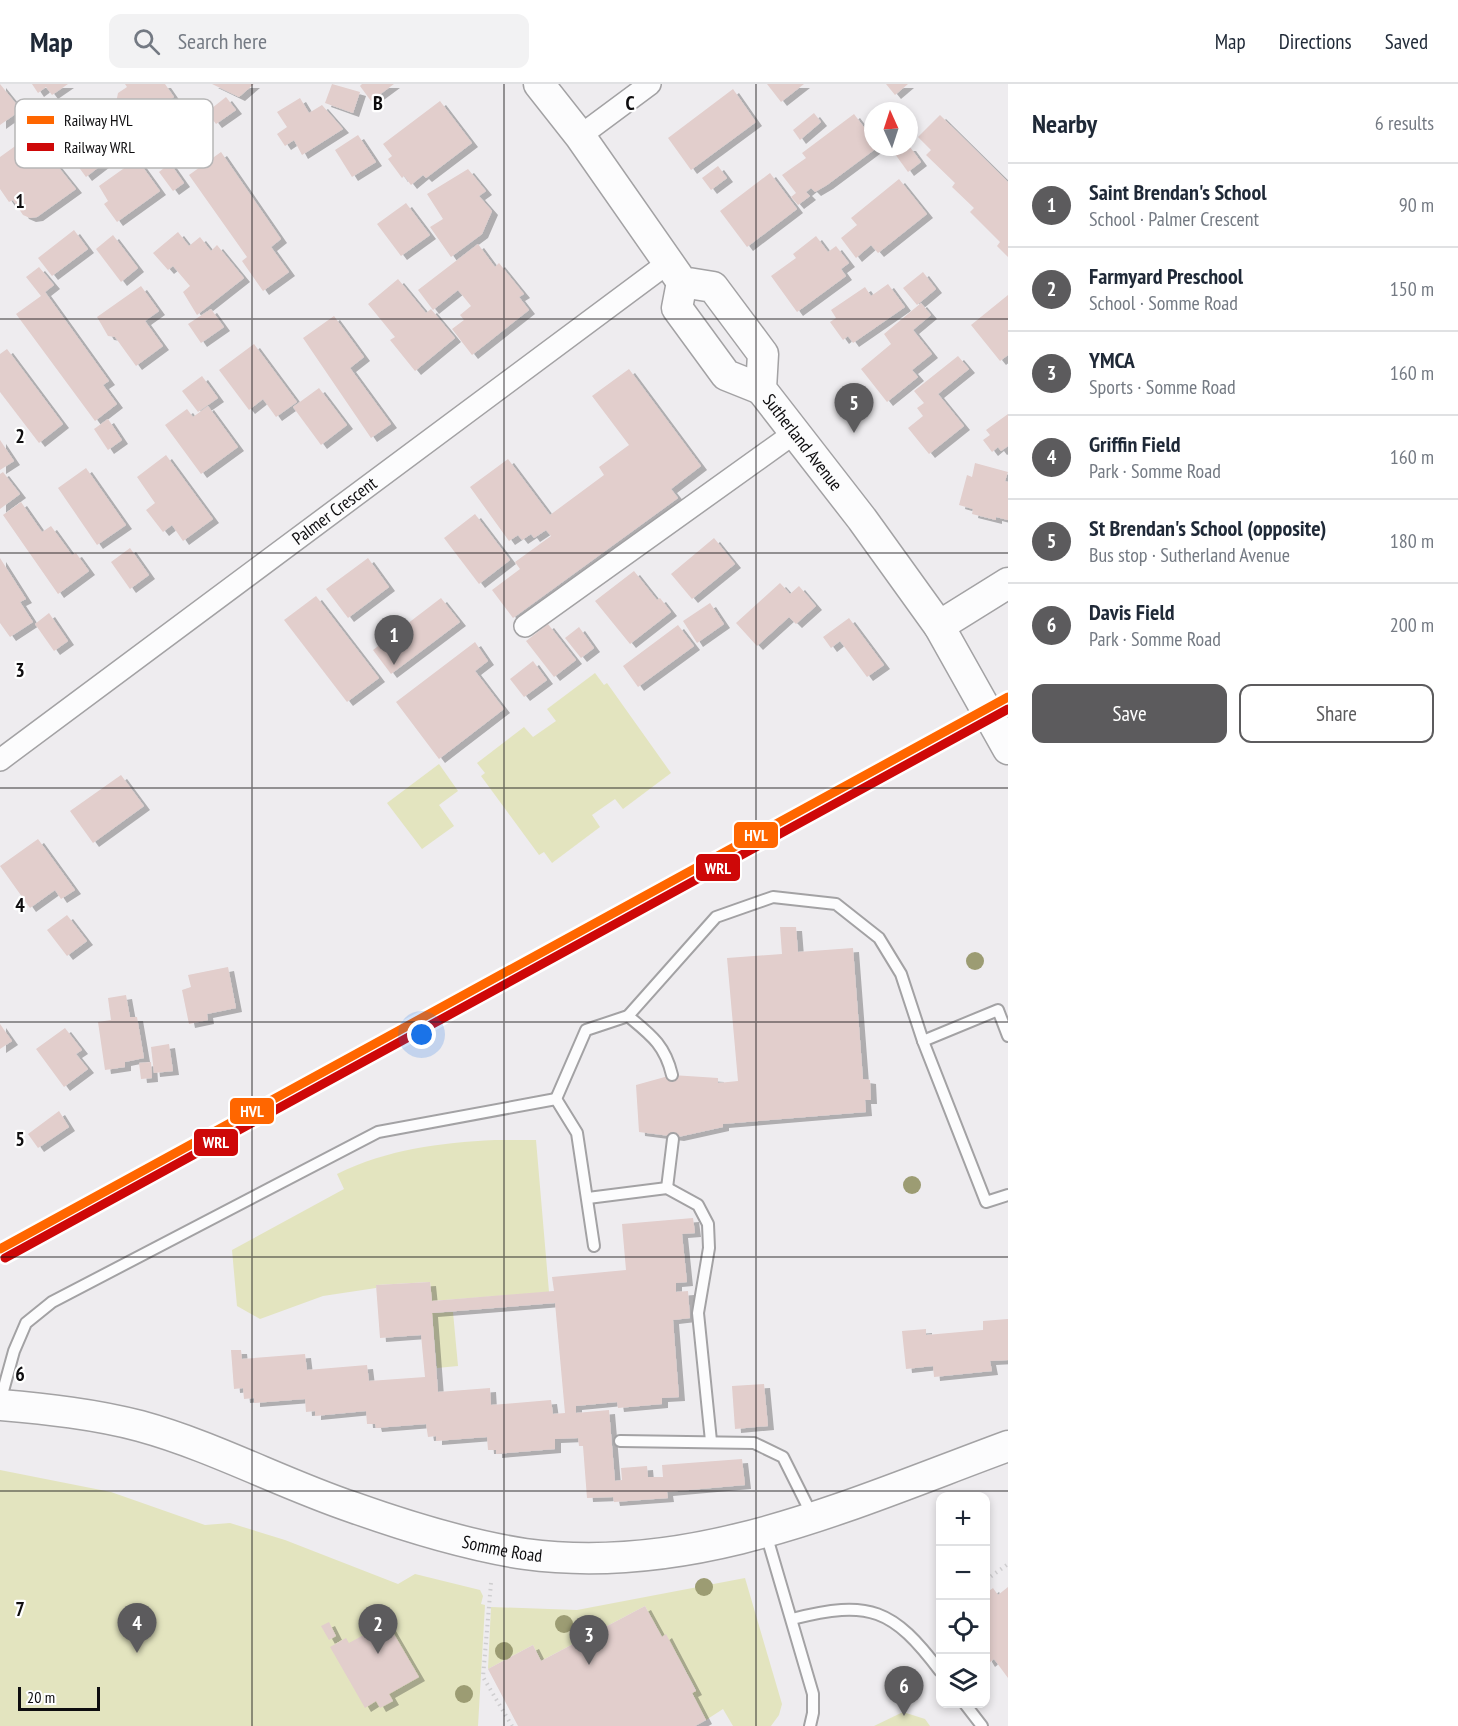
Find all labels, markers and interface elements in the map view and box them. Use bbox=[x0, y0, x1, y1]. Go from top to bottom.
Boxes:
search box bbox=[109, 14, 529, 68]
text: Map bbox=[30, 23, 73, 60]
icon: search bbox=[130, 25, 163, 58]
text: Search here bbox=[178, 27, 267, 55]
text: Map bbox=[1215, 28, 1246, 55]
text: Directions bbox=[1279, 28, 1352, 55]
text: Saved bbox=[1385, 28, 1428, 55]
text: B bbox=[373, 90, 383, 116]
text: C bbox=[625, 90, 635, 116]
legend bbox=[15, 99, 213, 168]
north arrow bbox=[864, 102, 918, 156]
text: Nearby bbox=[1032, 107, 1097, 140]
text: Railway HVL bbox=[64, 110, 133, 130]
text: 6 results bbox=[1375, 110, 1434, 136]
text: Railway WRL bbox=[64, 137, 135, 157]
text: Saint Brendan's School bbox=[1089, 178, 1267, 206]
text: 1 bbox=[15, 188, 25, 214]
text: 1 bbox=[1047, 192, 1056, 218]
text: 90 m bbox=[1399, 192, 1434, 218]
text: School · Palmer Crescent bbox=[1089, 206, 1259, 232]
text: Farmyard Preschool bbox=[1089, 262, 1243, 290]
text: 2 bbox=[1047, 276, 1056, 302]
text: 150 m bbox=[1390, 276, 1434, 302]
text: School · Somme Road bbox=[1089, 290, 1238, 316]
text: YMCA bbox=[1089, 346, 1135, 374]
text: 3 bbox=[1047, 360, 1056, 386]
text: 160 m bbox=[1390, 360, 1434, 386]
text: Sports · Somme Road bbox=[1089, 374, 1236, 400]
pin: 5 bbox=[834, 384, 874, 433]
street label: Sutherland Avenue bbox=[758, 389, 848, 495]
text: 2 bbox=[15, 423, 25, 449]
text: Griffin Field bbox=[1089, 430, 1181, 458]
text: 4 bbox=[1047, 444, 1056, 470]
text: 160 m bbox=[1390, 444, 1434, 470]
text: Park · Somme Road bbox=[1089, 458, 1221, 484]
street label: Palmer Crescent bbox=[287, 472, 381, 550]
text: St Brendan's School (opposite) bbox=[1089, 514, 1327, 542]
text: 5 bbox=[1047, 528, 1056, 554]
text: 180 m bbox=[1390, 528, 1434, 554]
text: Bus stop · Sutherland Avenue bbox=[1089, 542, 1290, 568]
text: Davis Field bbox=[1089, 598, 1175, 626]
text: 6 bbox=[1047, 612, 1056, 638]
text: 200 m bbox=[1390, 612, 1434, 638]
pin: 1 bbox=[374, 616, 414, 665]
text: Park · Somme Road bbox=[1089, 626, 1221, 652]
text: 3 bbox=[15, 657, 25, 683]
button: Save bbox=[1032, 684, 1227, 743]
button: Share bbox=[1239, 684, 1434, 743]
line badge: HVL bbox=[733, 821, 779, 849]
text: HVL bbox=[744, 825, 768, 845]
line badge: WRL bbox=[695, 853, 741, 882]
text: WRL bbox=[704, 858, 731, 878]
text: 4 bbox=[15, 892, 25, 918]
your location bbox=[407, 1020, 436, 1049]
line badge: HVL bbox=[229, 1097, 275, 1125]
text: HVL bbox=[240, 1101, 264, 1121]
text: 5 bbox=[15, 1126, 25, 1152]
line badge: WRL bbox=[193, 1128, 239, 1157]
text: WRL bbox=[202, 1132, 229, 1152]
text: 6 bbox=[15, 1361, 25, 1387]
map controls bbox=[936, 1492, 990, 1708]
button: + bbox=[936, 1492, 990, 1546]
street label: Somme Road bbox=[460, 1530, 543, 1567]
button: − bbox=[936, 1546, 990, 1600]
text: 7 bbox=[15, 1596, 25, 1622]
button: locate bbox=[936, 1600, 990, 1654]
pin: 4 bbox=[118, 1604, 156, 1653]
pin: 2 bbox=[358, 1604, 398, 1654]
pin: 3 bbox=[570, 1616, 608, 1665]
button: layers bbox=[936, 1654, 990, 1708]
pin: 6 bbox=[884, 1666, 924, 1716]
scale bar bbox=[18, 1684, 100, 1712]
text: 20 m bbox=[27, 1687, 55, 1707]

